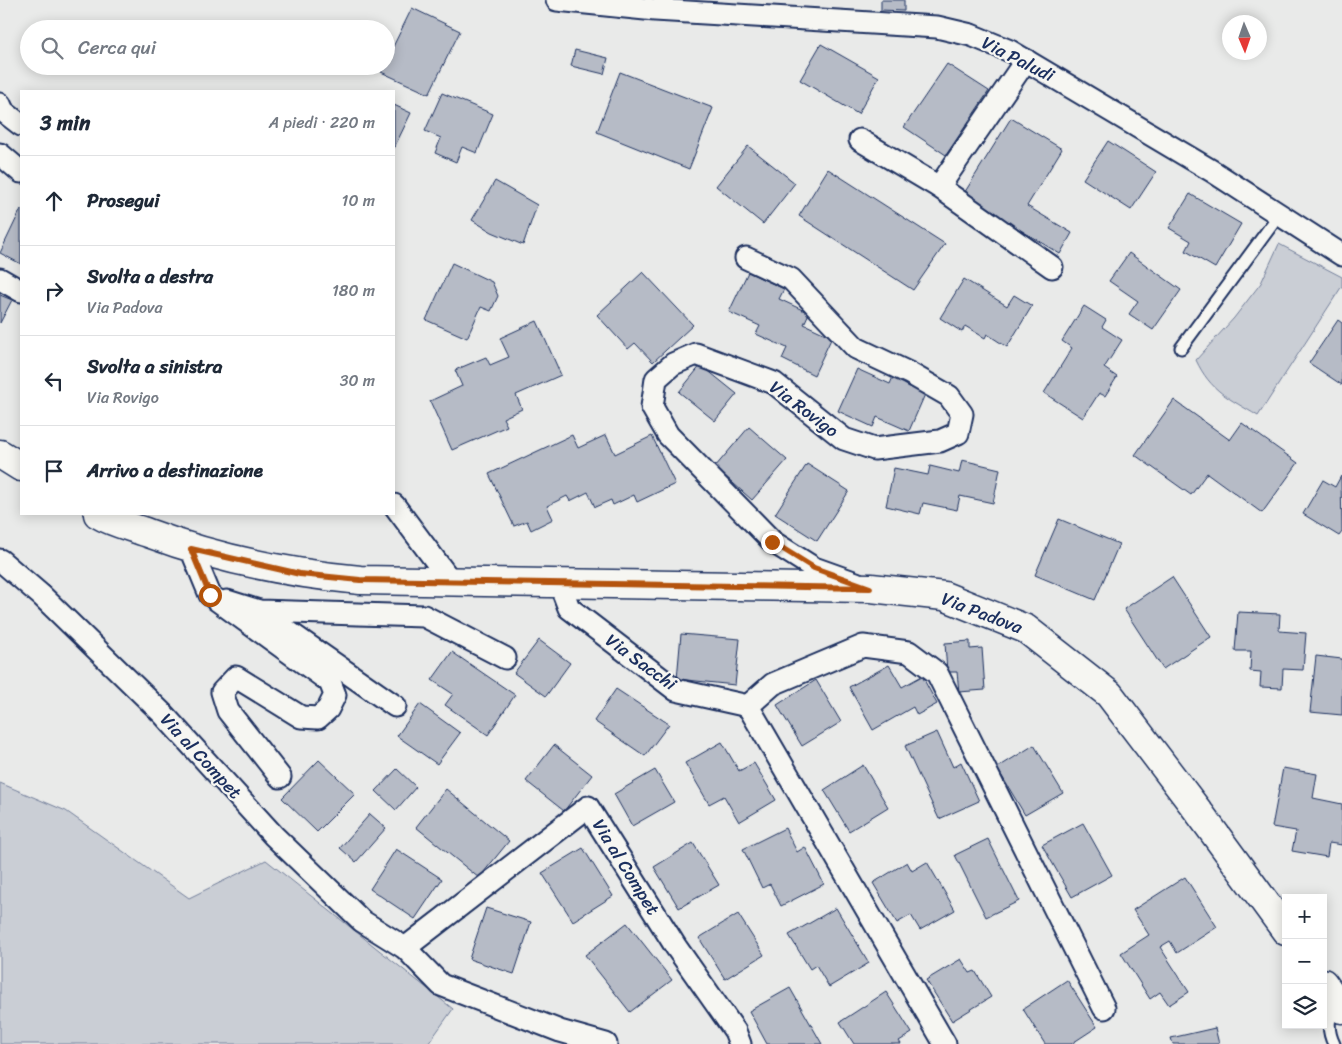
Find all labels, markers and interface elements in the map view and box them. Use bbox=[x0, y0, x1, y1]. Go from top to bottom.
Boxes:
north arrow bbox=[1222, 15, 1267, 60]
search box bbox=[20, 20, 395, 75]
street label: Via Paludi bbox=[976, 27, 1061, 91]
text: Cerca qui bbox=[78, 31, 156, 64]
icon: search bbox=[38, 34, 66, 62]
text: 3 min bbox=[40, 104, 90, 142]
text: A piedi · 220 m bbox=[269, 108, 375, 137]
text: Prosegui bbox=[87, 184, 160, 217]
text: 10 m bbox=[342, 186, 375, 215]
icon: ahead bbox=[40, 187, 68, 215]
text: Svolta a destra bbox=[87, 260, 213, 293]
text: 180 m bbox=[332, 276, 375, 305]
icon: right bbox=[40, 277, 68, 305]
text: Via Padova bbox=[87, 293, 163, 322]
text: Svolta a sinistra bbox=[87, 350, 222, 383]
text: 30 m bbox=[340, 366, 375, 395]
icon: left bbox=[40, 367, 68, 395]
street label: Via Rovigo bbox=[762, 372, 846, 446]
text: Via Rovigo bbox=[87, 383, 159, 412]
text: Arrivo a destinazione bbox=[87, 454, 263, 487]
icon: arrive bbox=[40, 457, 68, 485]
route end bbox=[761, 531, 784, 554]
street label: Via Padova bbox=[937, 583, 1028, 644]
route start bbox=[199, 584, 222, 607]
street label: Via Sacchi bbox=[598, 625, 684, 700]
street label: Via al Compet bbox=[152, 705, 250, 807]
street label: Via al Compet bbox=[584, 812, 669, 922]
map controls bbox=[1282, 894, 1327, 1029]
button: + bbox=[1282, 894, 1327, 939]
button: − bbox=[1282, 939, 1327, 984]
button: layers bbox=[1282, 984, 1327, 1029]

